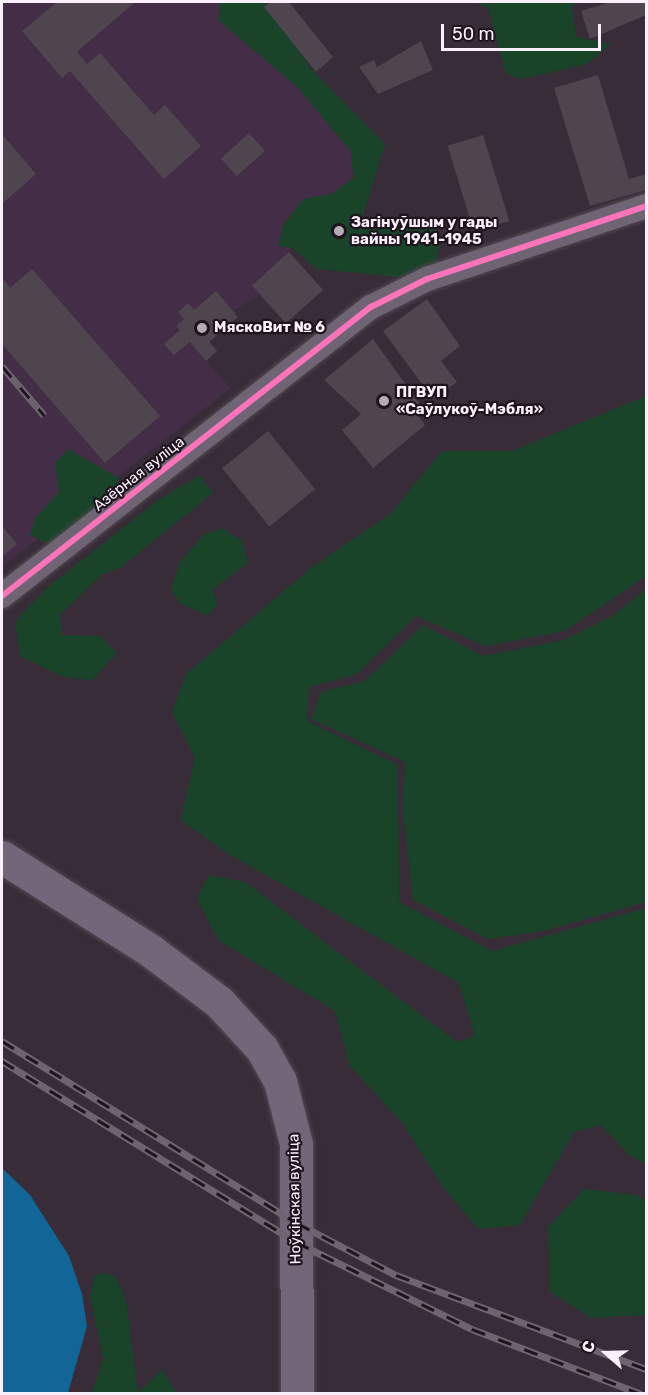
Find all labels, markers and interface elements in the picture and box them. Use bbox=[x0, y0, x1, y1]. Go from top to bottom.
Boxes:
scale bar bbox=[444, 12, 604, 50]
text: 50 m bbox=[452, 23, 495, 45]
place label: Загінуўшым у гады вайны 1941-1945 bbox=[351, 213, 497, 248]
marker: Загінуўшым у гады вайны 1941-1945 bbox=[332, 224, 346, 238]
place label: МяскоВит № 6 bbox=[214, 319, 325, 337]
marker: МяскоВит № 6 bbox=[195, 321, 209, 335]
place label: ПГВУП «Саўлукоў-Мэбля» bbox=[396, 383, 543, 418]
marker: ПГВУП «Саўлукоў-Мэбля» bbox=[377, 394, 391, 408]
street label: Азёрная вуліца bbox=[90, 433, 188, 515]
street label: Ноўкінская вуліца bbox=[285, 1134, 305, 1264]
north arrow bbox=[576, 1323, 636, 1383]
text: С bbox=[578, 1338, 599, 1355]

